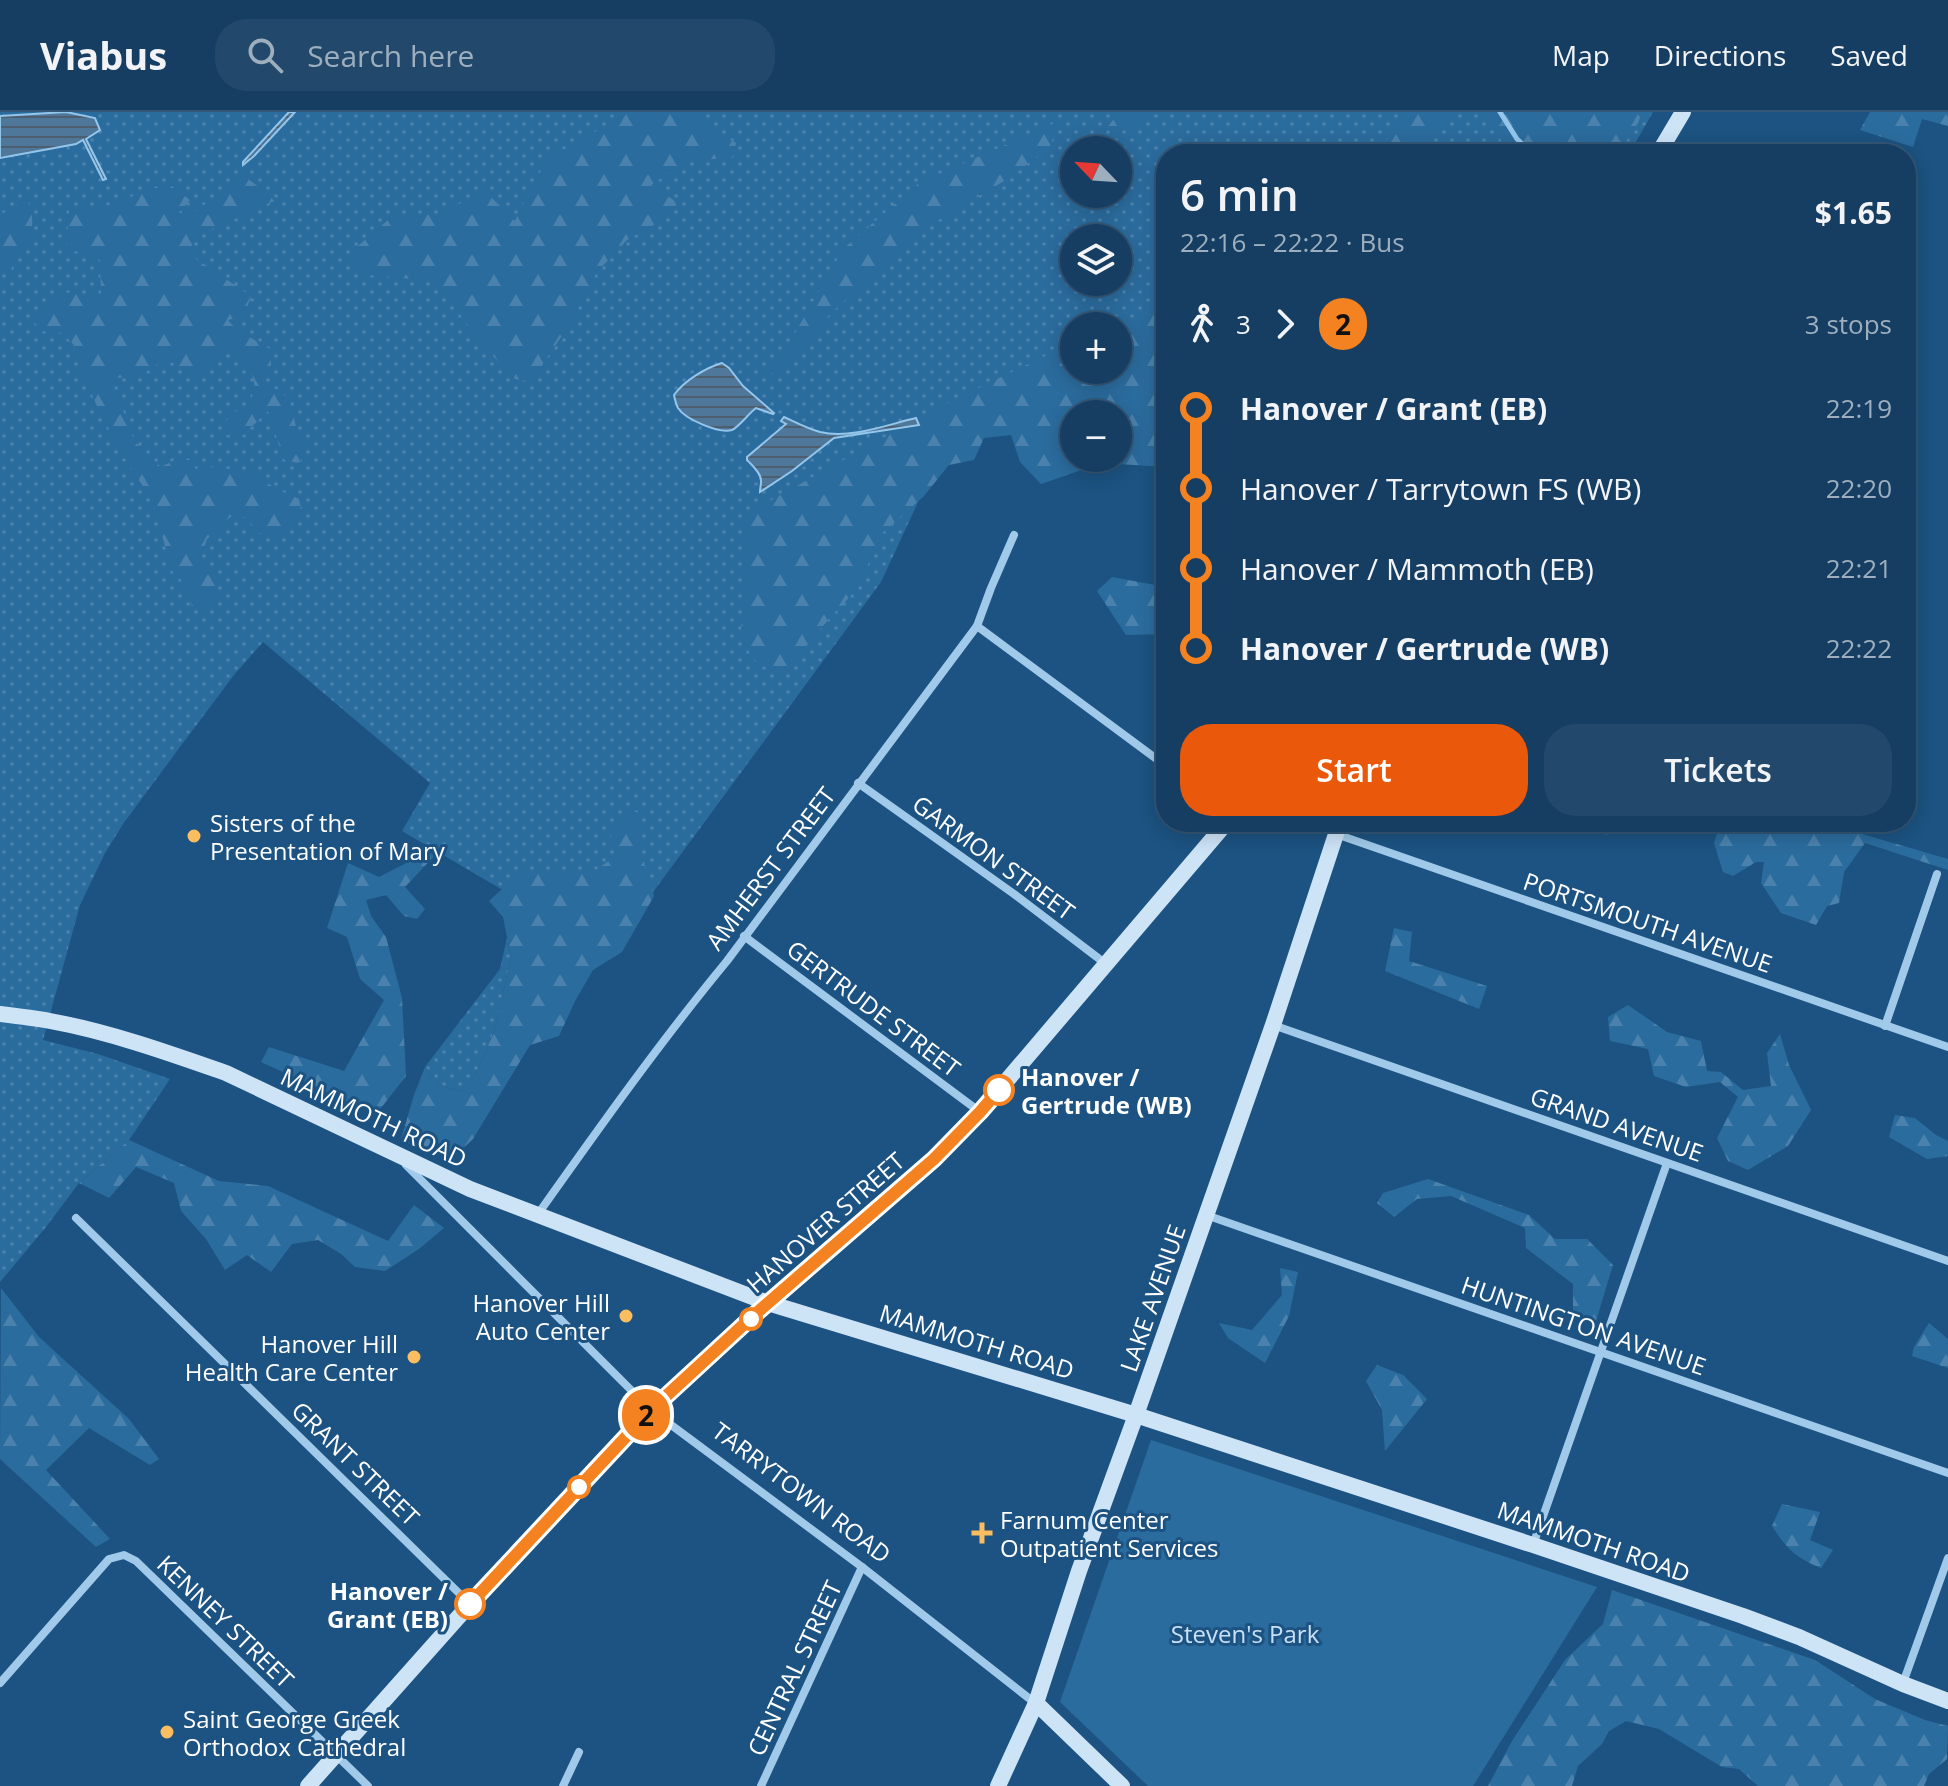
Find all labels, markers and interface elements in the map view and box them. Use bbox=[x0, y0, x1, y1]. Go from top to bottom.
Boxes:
search box bbox=[215, 19, 775, 91]
text: Viabus bbox=[40, 29, 167, 81]
icon: search bbox=[243, 33, 287, 77]
text: Search here bbox=[307, 35, 474, 76]
text: Map bbox=[1552, 36, 1610, 74]
text: Directions bbox=[1654, 36, 1786, 74]
text: Saved bbox=[1830, 36, 1908, 74]
north arrow bbox=[1060, 136, 1132, 208]
map controls bbox=[1060, 136, 1132, 472]
text: 6 min bbox=[1180, 164, 1299, 224]
text: $1.65 bbox=[1815, 192, 1892, 233]
button: layers bbox=[1060, 224, 1132, 296]
text: 22:16 – 22:22 · Bus bbox=[1180, 224, 1405, 260]
icon: walk bbox=[1180, 302, 1224, 346]
icon: forward bbox=[1263, 302, 1307, 346]
text: 2 bbox=[1335, 305, 1351, 343]
text: 3 bbox=[1236, 306, 1251, 342]
text: 3 stops bbox=[1805, 306, 1892, 342]
button: + bbox=[1060, 312, 1132, 384]
text: Hanover / Grant (EB) bbox=[1240, 388, 1547, 429]
text: 22:19 bbox=[1826, 390, 1892, 426]
button: − bbox=[1060, 400, 1132, 472]
text: Hanover / Tarrytown FS (WB) bbox=[1240, 468, 1641, 509]
text: 22:20 bbox=[1826, 470, 1892, 506]
text: Hanover / Mammoth (EB) bbox=[1240, 548, 1594, 589]
text: 22:21 bbox=[1826, 550, 1892, 586]
text: Hanover / Gertrude (WB) bbox=[1240, 628, 1609, 669]
text: 22:22 bbox=[1826, 630, 1892, 666]
button: Start bbox=[1180, 724, 1528, 816]
button: Tickets bbox=[1544, 724, 1892, 816]
street label: AMHERST STREET bbox=[698, 780, 842, 956]
street label: GARMON STREET bbox=[906, 787, 1082, 927]
place label: Sisters of the Presentation of Mary bbox=[210, 806, 446, 867]
marker: Sisters of the Presentation of Mary bbox=[185, 827, 203, 845]
street label: PORTSMOUTH AVENUE bbox=[1519, 864, 1777, 980]
street label: GERTRUDE STREET bbox=[781, 932, 967, 1084]
street label: MAMMOTH ROAD bbox=[276, 1059, 472, 1175]
place label: Hanover / Gertrude (WB) bbox=[1021, 1060, 1192, 1121]
marker: Hanover / Gertrude (WB) bbox=[984, 1075, 1014, 1105]
street label: GRAND AVENUE bbox=[1526, 1079, 1708, 1169]
street label: HANOVER STREET bbox=[739, 1144, 911, 1300]
street label: LAKE AVENUE bbox=[1111, 1220, 1193, 1376]
street label: HUNTINGTON AVENUE bbox=[1457, 1268, 1711, 1382]
place label: Hanover Hill Auto Center bbox=[472, 1286, 610, 1347]
street label: MAMMOTH ROAD bbox=[876, 1296, 1078, 1386]
marker: Hanover Hill Auto Center bbox=[617, 1307, 635, 1325]
unlabelled marker bbox=[740, 1308, 762, 1330]
place label: Hanover Hill Health Care Center bbox=[185, 1327, 398, 1388]
marker: Hanover Hill Health Care Center bbox=[405, 1348, 423, 1366]
line badge: 2 bbox=[620, 1389, 672, 1441]
street label: GRANT STREET bbox=[285, 1393, 427, 1533]
text: 2 bbox=[638, 1396, 654, 1434]
street label: TARRYTOWN ROAD bbox=[706, 1414, 898, 1570]
unlabelled marker bbox=[568, 1476, 590, 1498]
street label: MAMMOTH ROAD bbox=[1493, 1493, 1695, 1589]
place label: Farnum Center Outpatient Services bbox=[1000, 1503, 1218, 1564]
marker: Farnum Center Outpatient Services bbox=[971, 1522, 993, 1544]
street label: KENNEY STREET bbox=[150, 1547, 302, 1695]
place label: Hanover / Grant (EB) bbox=[327, 1574, 448, 1635]
street label: CENTRAL STREET bbox=[739, 1575, 849, 1761]
marker: Hanover / Grant (EB) bbox=[455, 1589, 485, 1619]
park label: Steven's Park bbox=[1171, 1617, 1320, 1650]
place label: Saint George Greek Orthodox Cathedral bbox=[183, 1702, 406, 1763]
marker: Saint George Greek Orthodox Cathedral bbox=[158, 1723, 176, 1741]

